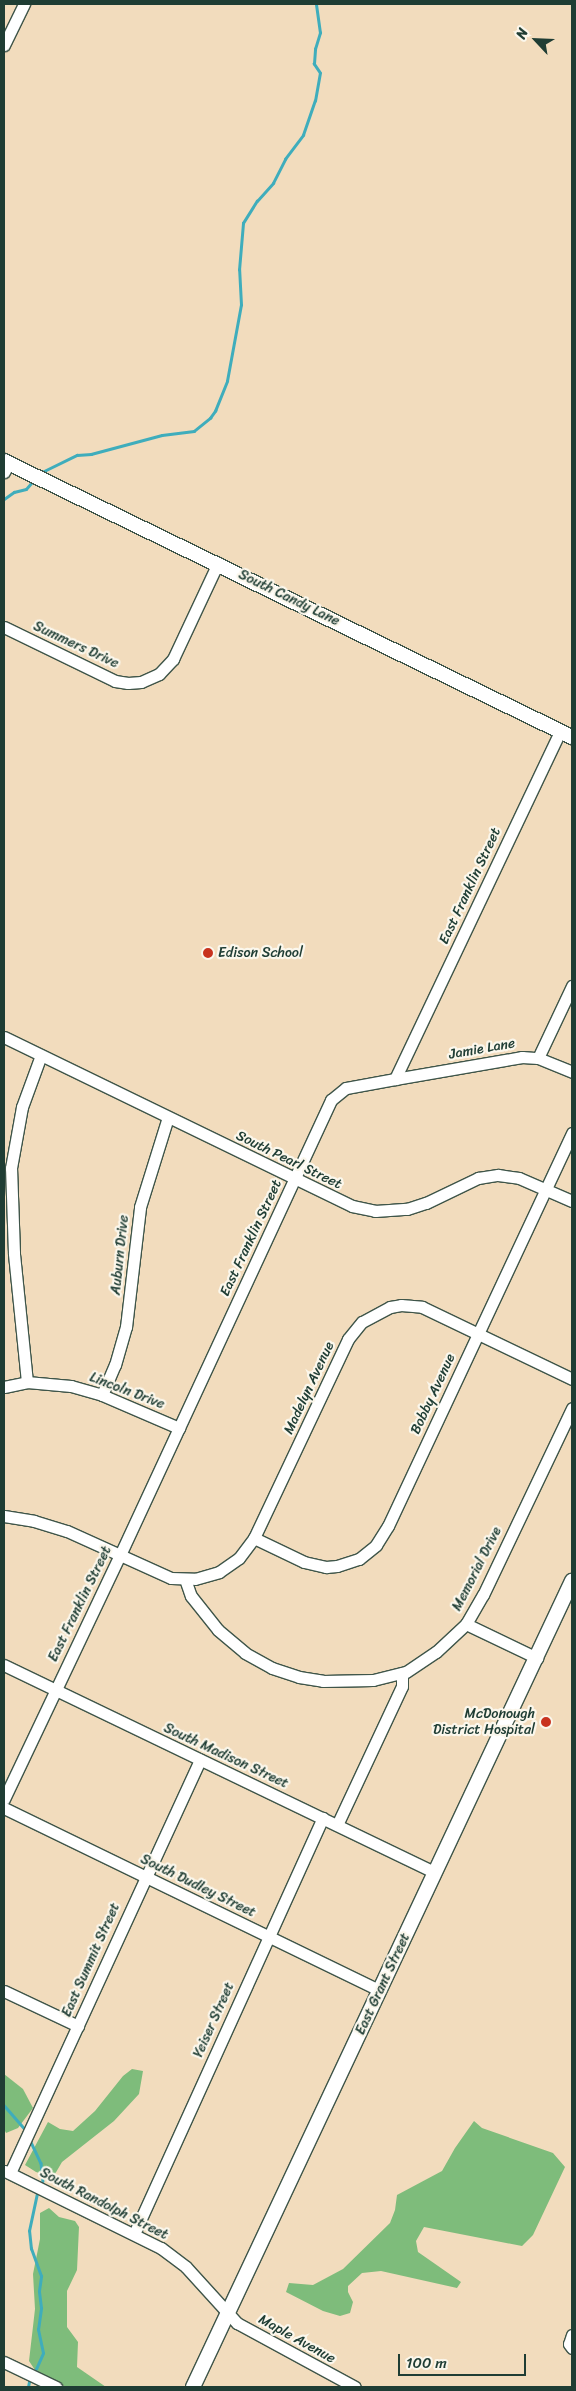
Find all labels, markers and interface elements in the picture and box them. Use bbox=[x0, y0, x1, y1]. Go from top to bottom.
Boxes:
north arrow bbox=[511, 15, 561, 65]
text: N bbox=[509, 24, 535, 43]
street label: South Candy Lane bbox=[236, 566, 342, 630]
street label: Summers Drive bbox=[31, 618, 121, 672]
street label: East Franklin Street bbox=[436, 825, 504, 947]
place label: Edison School bbox=[218, 945, 303, 961]
marker: Edison School bbox=[202, 947, 214, 959]
street label: Jamie Lane bbox=[448, 1035, 516, 1063]
street label: South Pearl Street bbox=[233, 1127, 345, 1193]
street label: East Franklin Street bbox=[217, 1177, 285, 1299]
street label: Auburn Drive bbox=[107, 1214, 133, 1296]
street label: Madelyn Avenue bbox=[280, 1339, 338, 1437]
street label: Bobby Avenue bbox=[407, 1351, 459, 1437]
street label: Lincoln Drive bbox=[87, 1369, 167, 1413]
street label: Memorial Drive bbox=[449, 1524, 505, 1614]
street label: East Franklin Street bbox=[45, 1544, 115, 1664]
place label: McDonough District Hospital bbox=[432, 1706, 535, 1738]
marker: McDonough District Hospital bbox=[539, 1715, 553, 1729]
street label: South Madison Street bbox=[161, 1720, 291, 1792]
street label: South Dudley Street bbox=[137, 1851, 259, 1921]
street label: East Summit Street bbox=[58, 1901, 124, 2019]
street label: East Grant Street bbox=[352, 1931, 414, 2037]
street label: Yeiser Street bbox=[190, 1980, 238, 2060]
street label: South Randolph Street bbox=[37, 2164, 171, 2244]
street label: Maple Avenue bbox=[256, 2311, 338, 2367]
scale bar bbox=[401, 2344, 528, 2376]
text: 100 m bbox=[406, 2350, 447, 2376]

